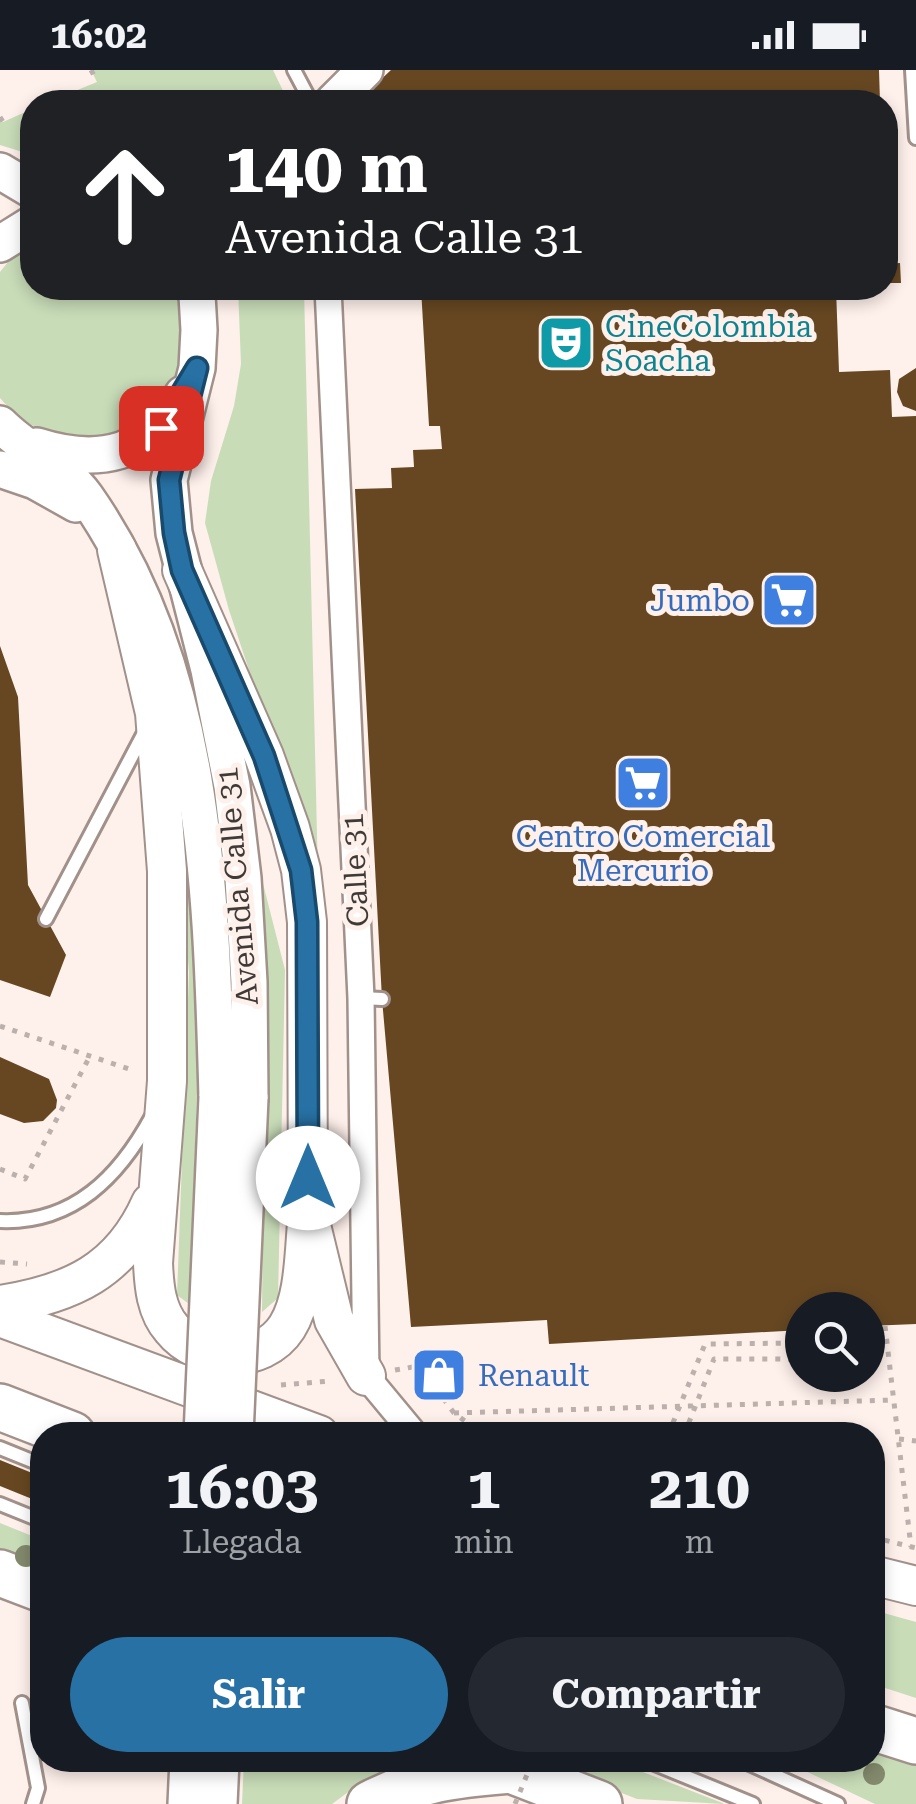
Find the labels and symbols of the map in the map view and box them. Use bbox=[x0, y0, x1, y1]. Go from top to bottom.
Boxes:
place label: CineColombia Soacha bbox=[605, 309, 812, 378]
theatre icon: CineColombia Soacha bbox=[536, 313, 596, 373]
pin bbox=[119, 386, 204, 471]
supermarket icon: Jumbo bbox=[759, 570, 819, 630]
place label: Jumbo bbox=[650, 583, 750, 618]
supermarket icon: Centro Comercial Mercurio bbox=[613, 753, 673, 813]
street label: Avenida Calle 31 bbox=[209, 765, 265, 1007]
street label: Calle 31 bbox=[335, 812, 375, 928]
place label: Centro Comercial Mercurio bbox=[516, 819, 770, 888]
position arrow bbox=[256, 1126, 360, 1230]
shop icon: Renault bbox=[409, 1345, 469, 1405]
place label: Renault bbox=[478, 1358, 590, 1393]

